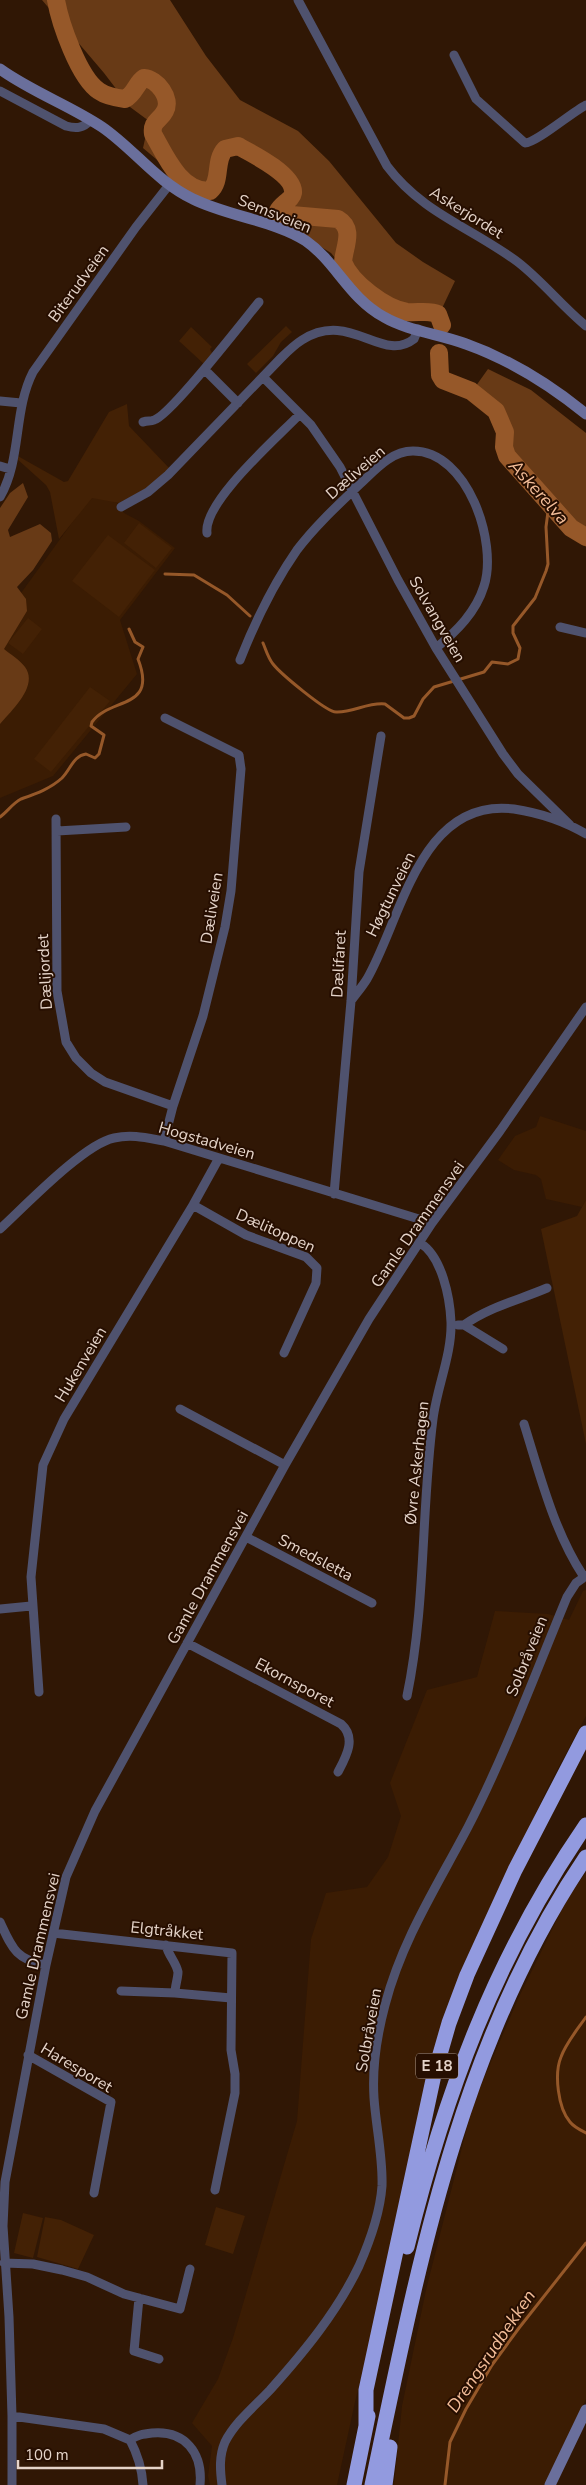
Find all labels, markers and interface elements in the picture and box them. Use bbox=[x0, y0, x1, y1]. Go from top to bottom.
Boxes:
street label: Askerjordet bbox=[425, 182, 508, 244]
street label: Semsveien bbox=[235, 189, 315, 239]
street label: Biterudveien bbox=[43, 240, 114, 327]
street label: Dæliveien bbox=[321, 441, 390, 505]
water label: Askerelva bbox=[503, 454, 575, 530]
street label: Solvangveien bbox=[404, 572, 471, 667]
street label: Høgtunveien bbox=[361, 848, 421, 941]
street label: Dæliveien bbox=[195, 871, 228, 945]
street label: Dælifaret bbox=[326, 929, 352, 998]
street label: Dælijordet bbox=[32, 933, 58, 1010]
street label: Hogstadveien bbox=[156, 1117, 258, 1165]
street label: Gamle Drammensvei bbox=[366, 1157, 470, 1292]
street label: Dælitoppen bbox=[232, 1204, 319, 1258]
street label: Hukenveien bbox=[50, 1323, 112, 1406]
street label: Øvre Askerhagen bbox=[400, 1400, 434, 1526]
street label: Gamle Drammensvei bbox=[162, 1507, 254, 1648]
street label: Smedsletta bbox=[274, 1529, 357, 1587]
street label: Solbråveien bbox=[501, 1613, 553, 1700]
street label: Ekornsporet bbox=[251, 1653, 338, 1713]
street label: Gamle Drammensvei bbox=[10, 1871, 66, 2022]
street label: Elgtråkket bbox=[129, 1916, 205, 1946]
street label: Solbråveien bbox=[351, 1987, 387, 2074]
street label: Haresporet bbox=[36, 2038, 117, 2098]
road number: E 18 bbox=[416, 2054, 458, 2078]
water label: Drengsrudbekken bbox=[441, 2285, 541, 2417]
scale bar bbox=[18, 2438, 161, 2470]
text: 100 m bbox=[25, 2445, 69, 2465]

